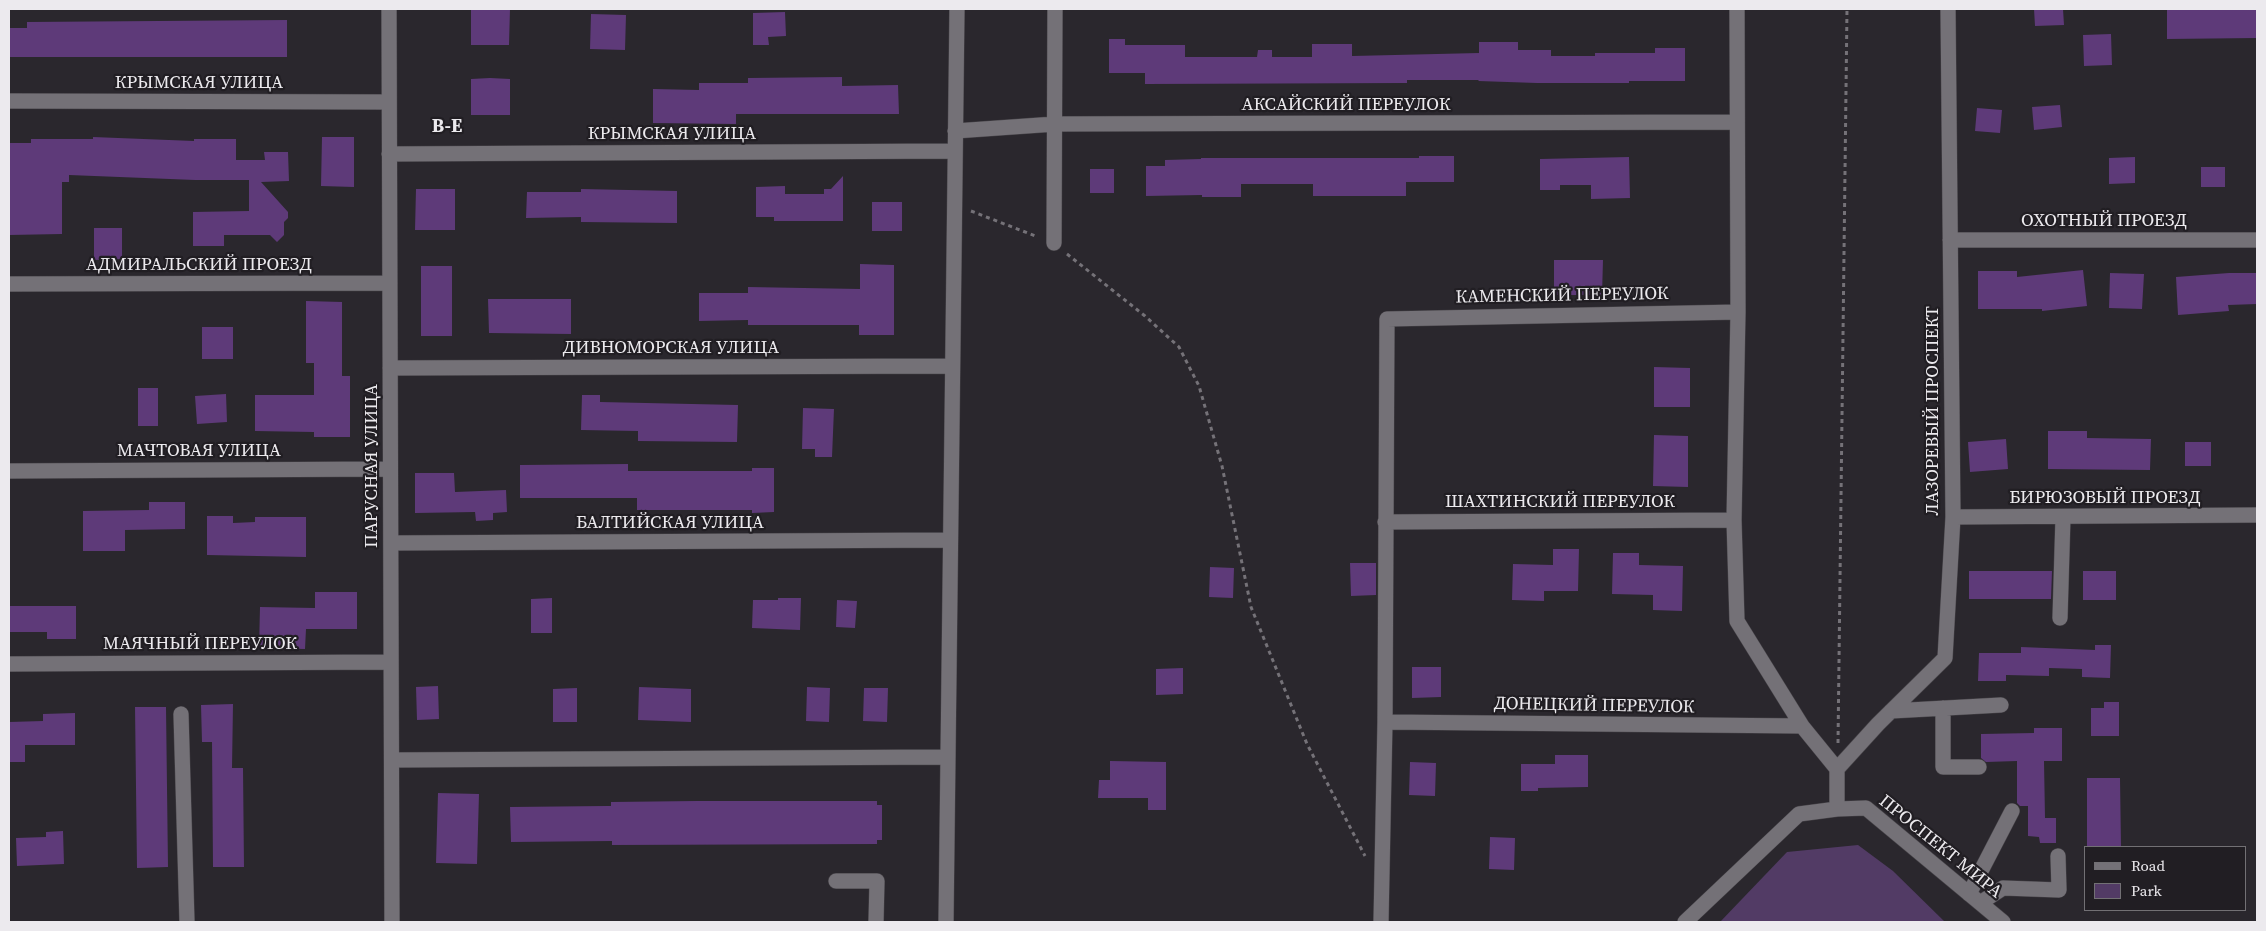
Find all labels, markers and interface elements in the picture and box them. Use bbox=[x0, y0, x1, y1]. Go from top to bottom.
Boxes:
street label: КРЫМСКАЯ УЛИЦА bbox=[115, 72, 283, 94]
street label: АКСАЙСКИЙ ПЕРЕУЛОК bbox=[1242, 94, 1450, 116]
district label: В-Е bbox=[432, 116, 462, 138]
street label: КРЫМСКАЯ УЛИЦА bbox=[588, 123, 756, 145]
street label: ОХОТНЫЙ ПРОЕЗД bbox=[2021, 210, 2187, 232]
street label: АДМИРАЛЬСКИЙ ПРОЕЗД bbox=[86, 254, 312, 276]
street label: КАМЕНСКИЙ ПЕРЕУЛОК bbox=[1455, 283, 1669, 309]
street label: ЛАЗОРЕВЫЙ ПРОСПЕКТ bbox=[1922, 306, 1944, 516]
street label: ДИВНОМОРСКАЯ УЛИЦА bbox=[563, 337, 779, 359]
street label: ПАРУСНАЯ УЛИЦА bbox=[361, 384, 383, 548]
street label: МАЧТОВАЯ УЛИЦА bbox=[117, 440, 281, 462]
street label: БИРЮЗОВЫЙ ПРОЕЗД bbox=[2009, 487, 2201, 509]
street label: ШАХТИНСКИЙ ПЕРЕУЛОК bbox=[1445, 491, 1675, 513]
street label: БАЛТИЙСКАЯ УЛИЦА bbox=[576, 512, 764, 534]
street label: МАЯЧНЫЙ ПЕРЕУЛОК bbox=[103, 633, 297, 655]
street label: ДОНЕЦКИЙ ПЕРЕУЛОК bbox=[1494, 693, 1694, 719]
street label: ПРОСПЕКТ МИРА bbox=[1874, 791, 2006, 903]
legend bbox=[2084, 846, 2246, 911]
text: Road bbox=[2131, 855, 2165, 876]
text: Park bbox=[2131, 880, 2162, 901]

